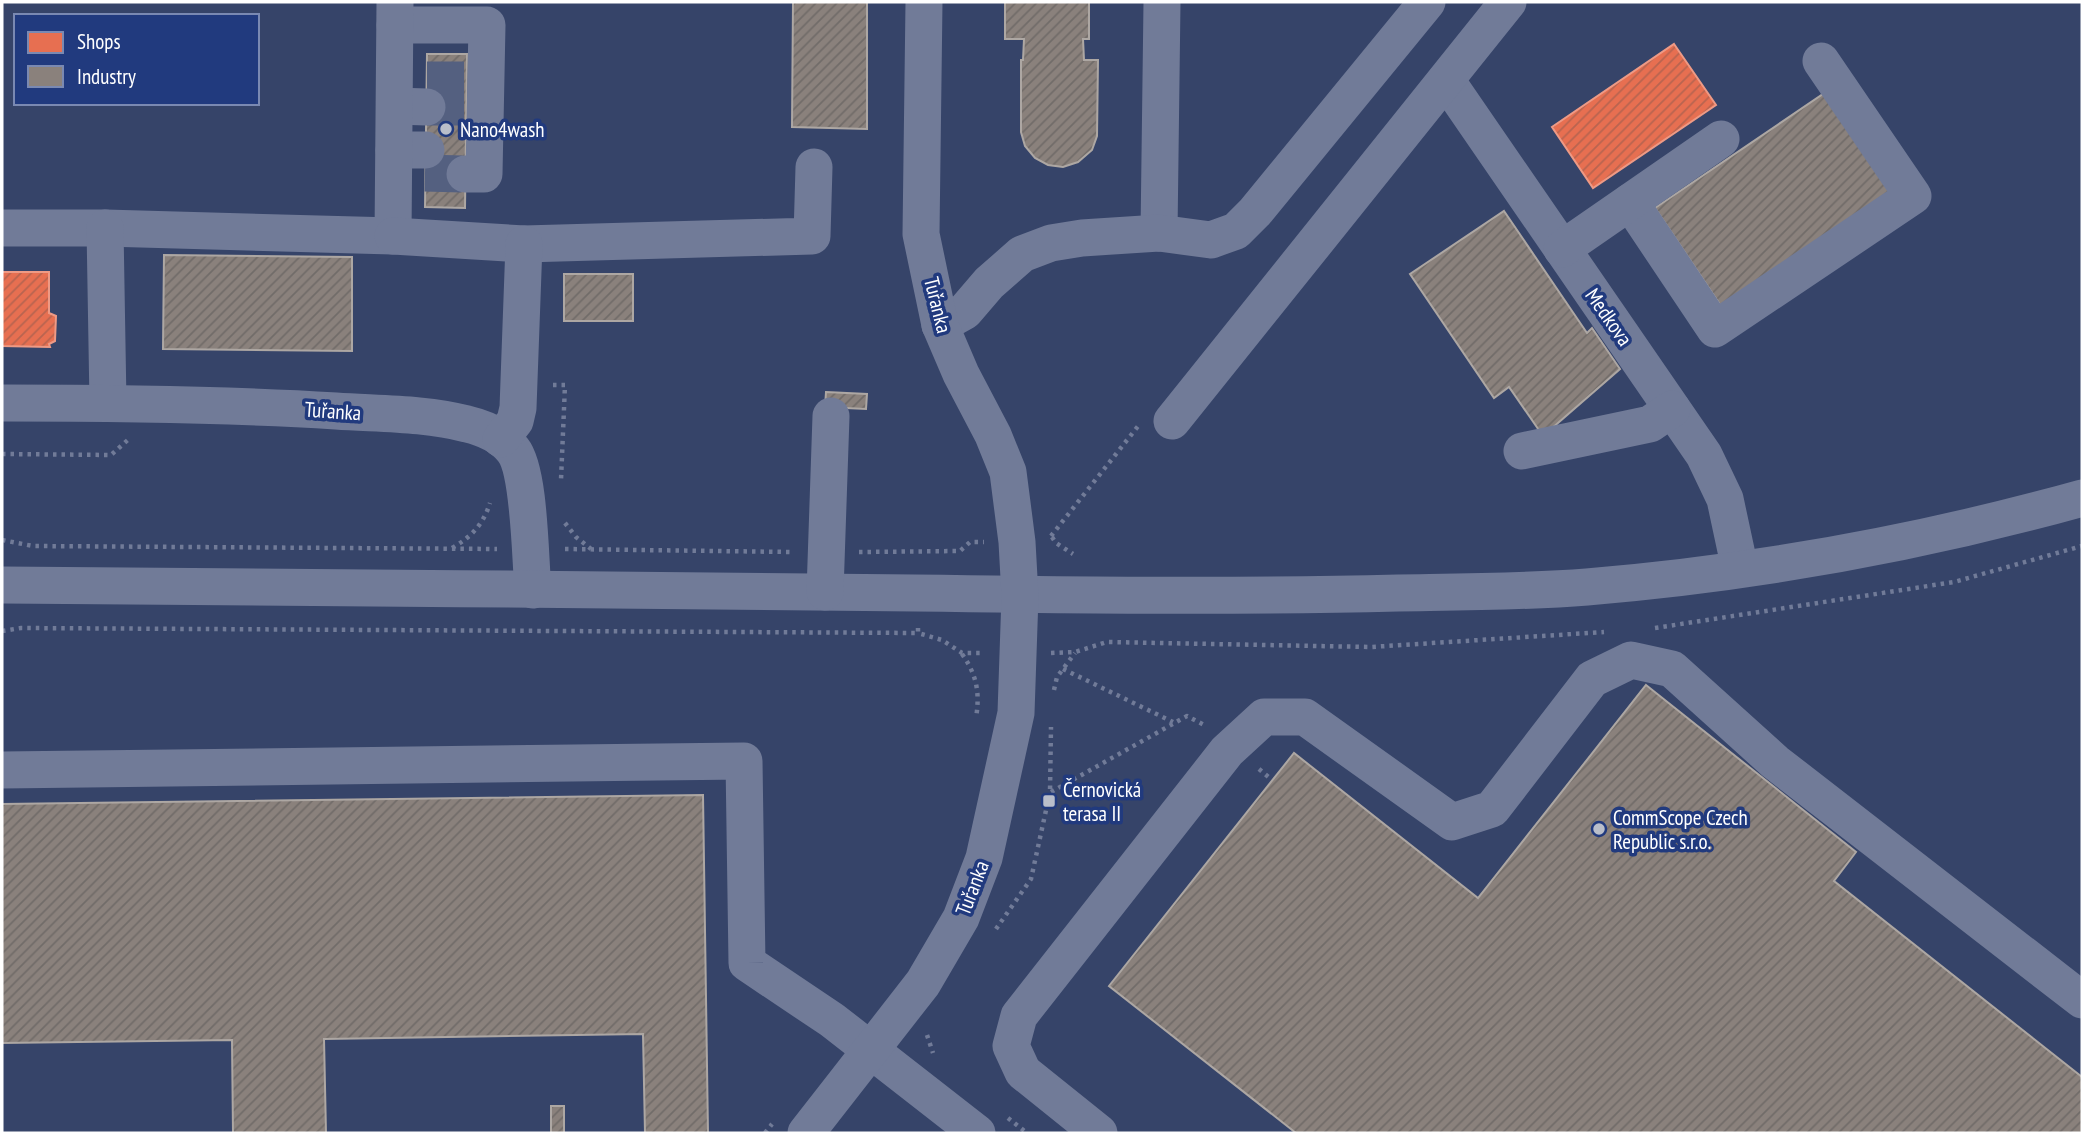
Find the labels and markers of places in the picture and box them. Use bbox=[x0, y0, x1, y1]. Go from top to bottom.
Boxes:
place label: Nano4wash bbox=[460, 116, 545, 143]
marker: Nano4wash bbox=[438, 121, 454, 137]
place label: Černovická terasa II bbox=[1063, 776, 1141, 827]
marker: Černovická terasa II bbox=[1041, 793, 1057, 809]
place label: CommScope Czech Republic s.r.o. bbox=[1613, 804, 1748, 855]
marker: CommScope Czech Republic s.r.o. bbox=[1591, 821, 1607, 837]

